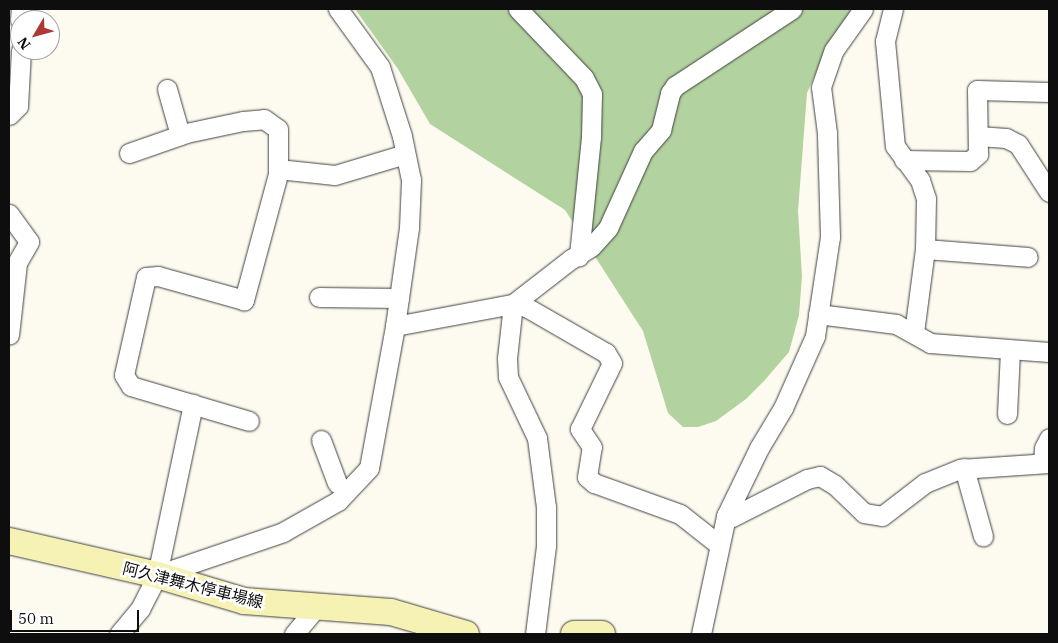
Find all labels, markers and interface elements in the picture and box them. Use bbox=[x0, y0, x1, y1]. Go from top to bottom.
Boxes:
north arrow bbox=[10, 10, 60, 60]
text: N bbox=[13, 34, 34, 53]
street label: 阿久津舞木停車場線 bbox=[121, 558, 265, 612]
scale bar bbox=[12, 600, 141, 632]
text: 50 m bbox=[18, 609, 54, 628]

